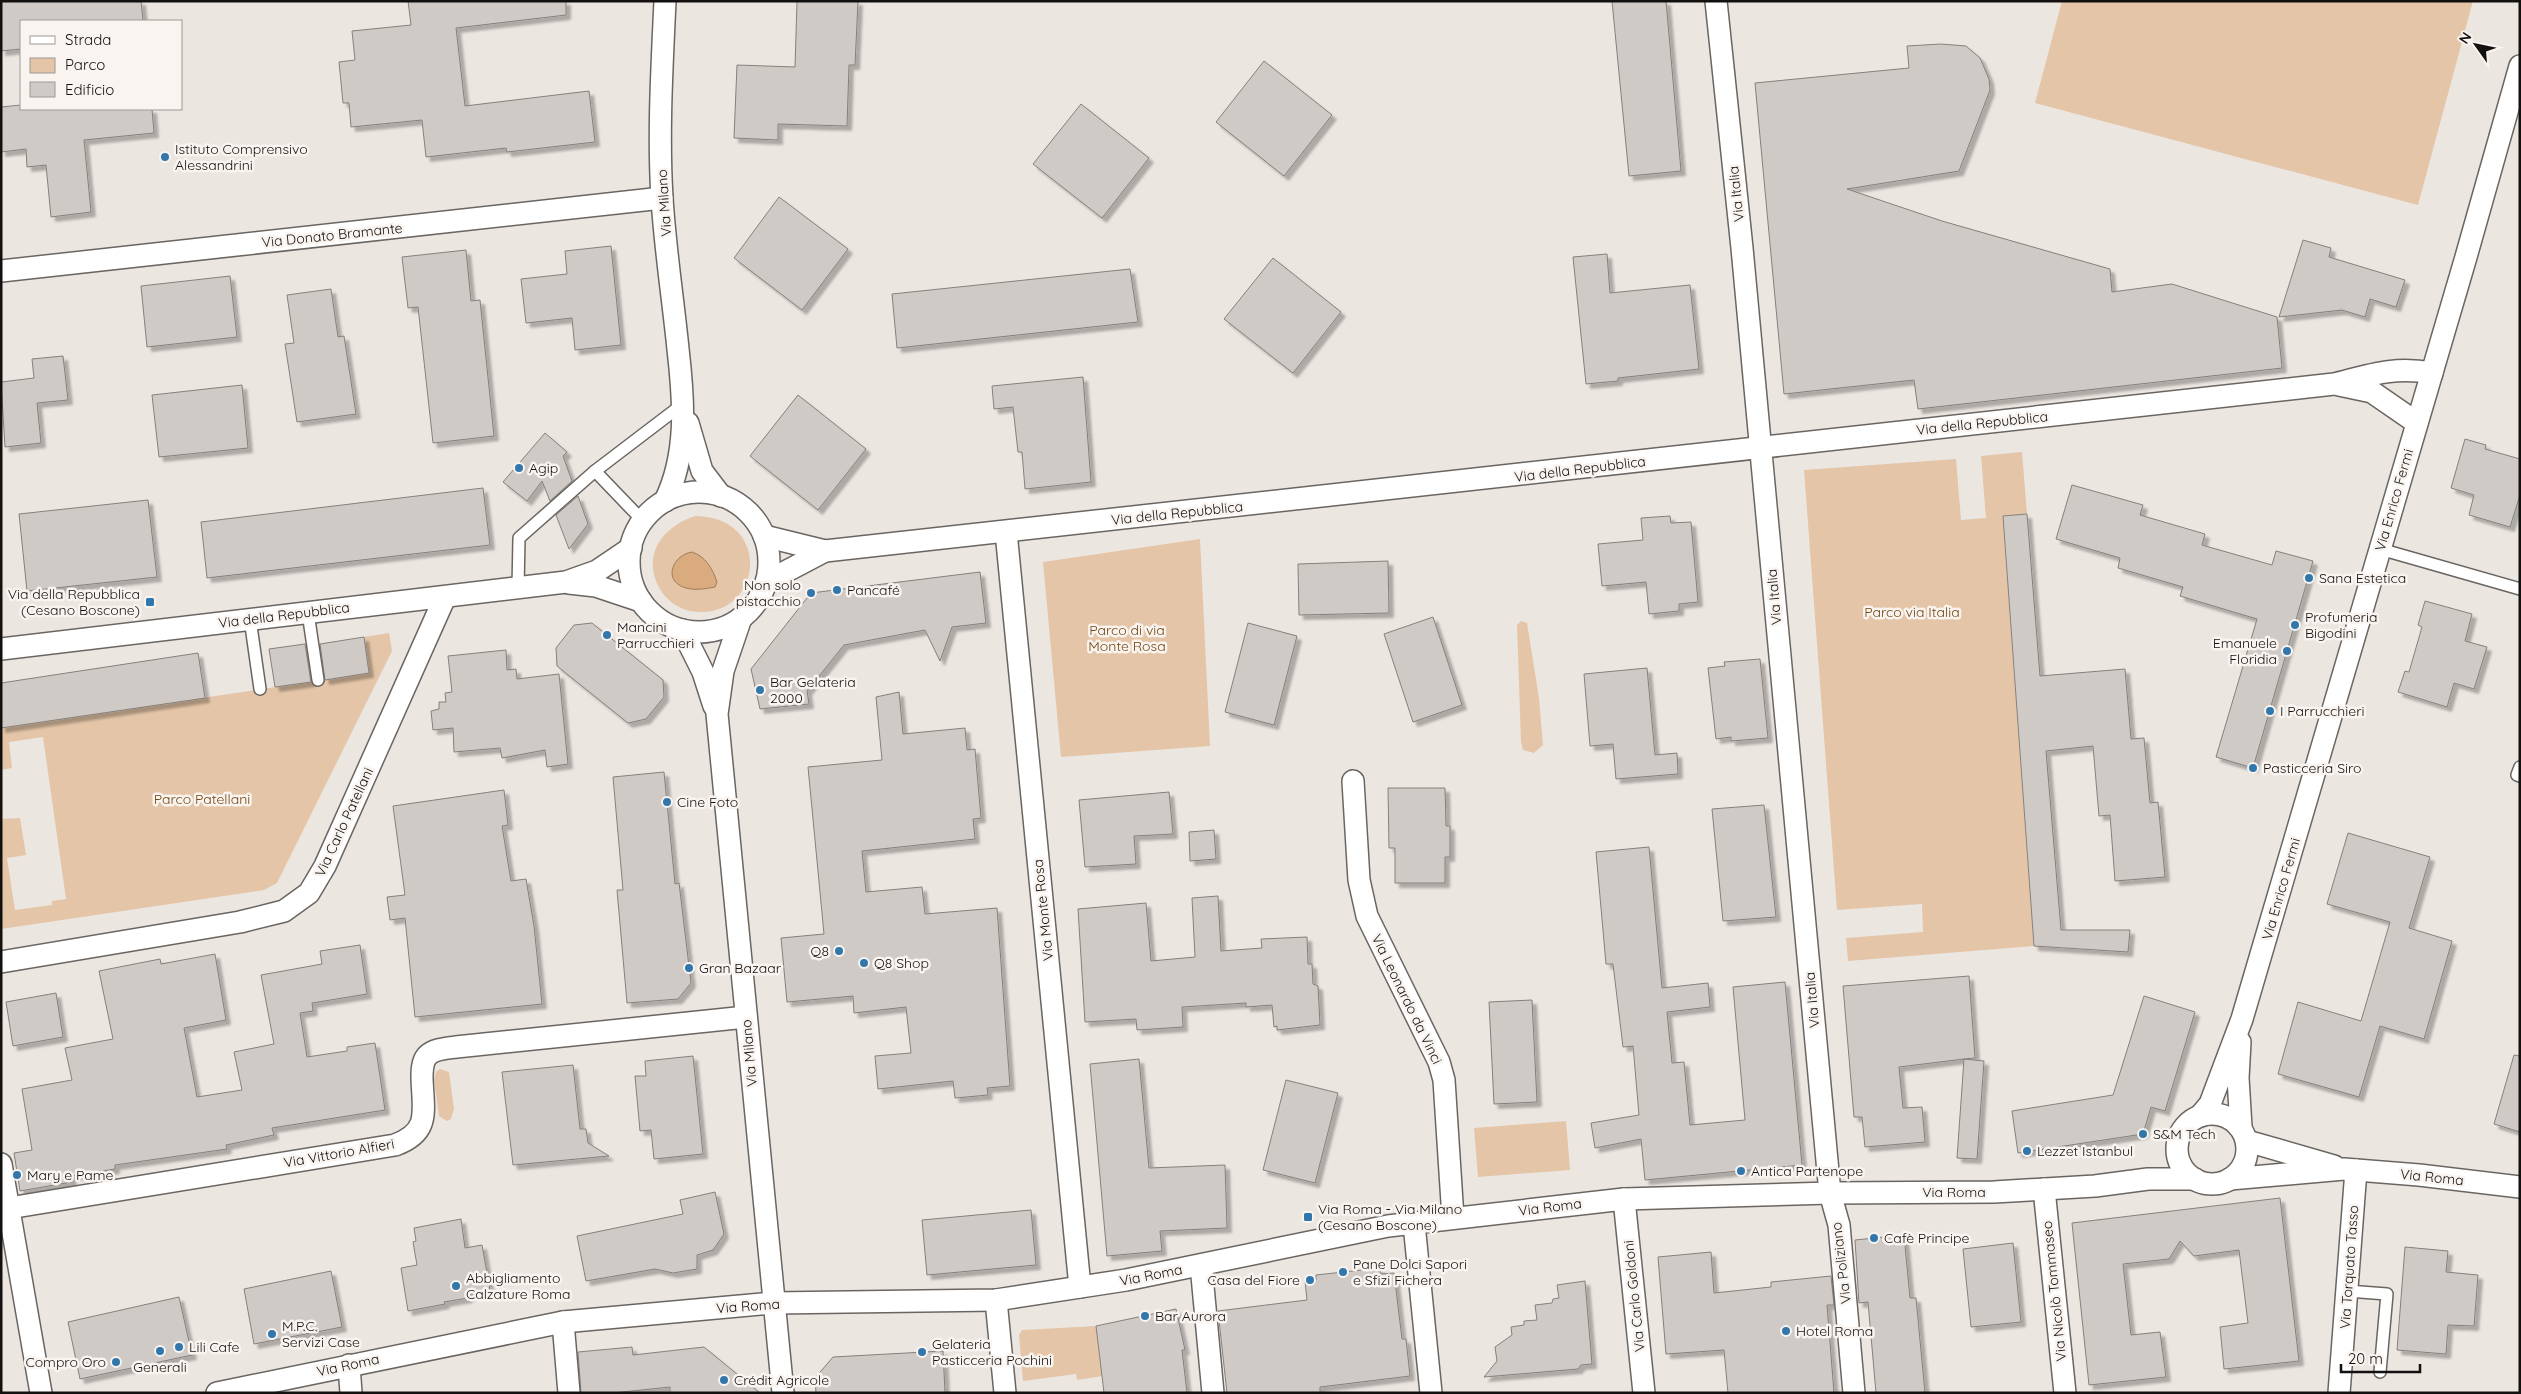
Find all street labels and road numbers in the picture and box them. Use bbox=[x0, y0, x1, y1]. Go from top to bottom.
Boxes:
street label: Via Italia bbox=[1724, 165, 1748, 223]
street label: Via Milano bbox=[653, 169, 675, 237]
street label: Via Donato Bramante bbox=[261, 219, 403, 251]
street label: Via della Repubblica bbox=[1915, 407, 2049, 439]
street label: Via Enrico Fermi bbox=[2371, 447, 2417, 553]
street label: Via della Repubblica bbox=[1513, 452, 1647, 486]
street label: Via della Repubblica bbox=[1110, 497, 1244, 529]
street label: Via Italia bbox=[1763, 568, 1785, 626]
street label: Via della Repubblica bbox=[217, 598, 351, 632]
street label: Via Carlo Patellani bbox=[311, 765, 377, 879]
street label: Via Enrico Fermi bbox=[2258, 836, 2304, 942]
street label: Via Monte Rosa bbox=[1029, 858, 1057, 962]
street label: Via Leonardo da Vinci bbox=[1368, 931, 1446, 1067]
street label: Via Italia bbox=[1801, 971, 1823, 1029]
street label: Via Milano bbox=[737, 1019, 761, 1087]
street label: Via Vittorio Alfieri bbox=[282, 1134, 396, 1172]
street label: Via Roma bbox=[2399, 1165, 2465, 1189]
street label: Via Roma bbox=[1922, 1183, 1986, 1201]
street label: Via Roma bbox=[1517, 1194, 1583, 1220]
street label: Via Torquato Tasso bbox=[2336, 1205, 2362, 1329]
street label: Via Nicolò Tommaseo bbox=[2038, 1220, 2070, 1362]
street label: Via Poliziano bbox=[1827, 1221, 1855, 1305]
street label: Via Carlo Goldoni bbox=[1619, 1239, 1649, 1353]
street label: Via Roma bbox=[1118, 1260, 1184, 1290]
street label: Via Roma bbox=[716, 1295, 780, 1317]
street label: Via Roma bbox=[315, 1350, 381, 1380]

